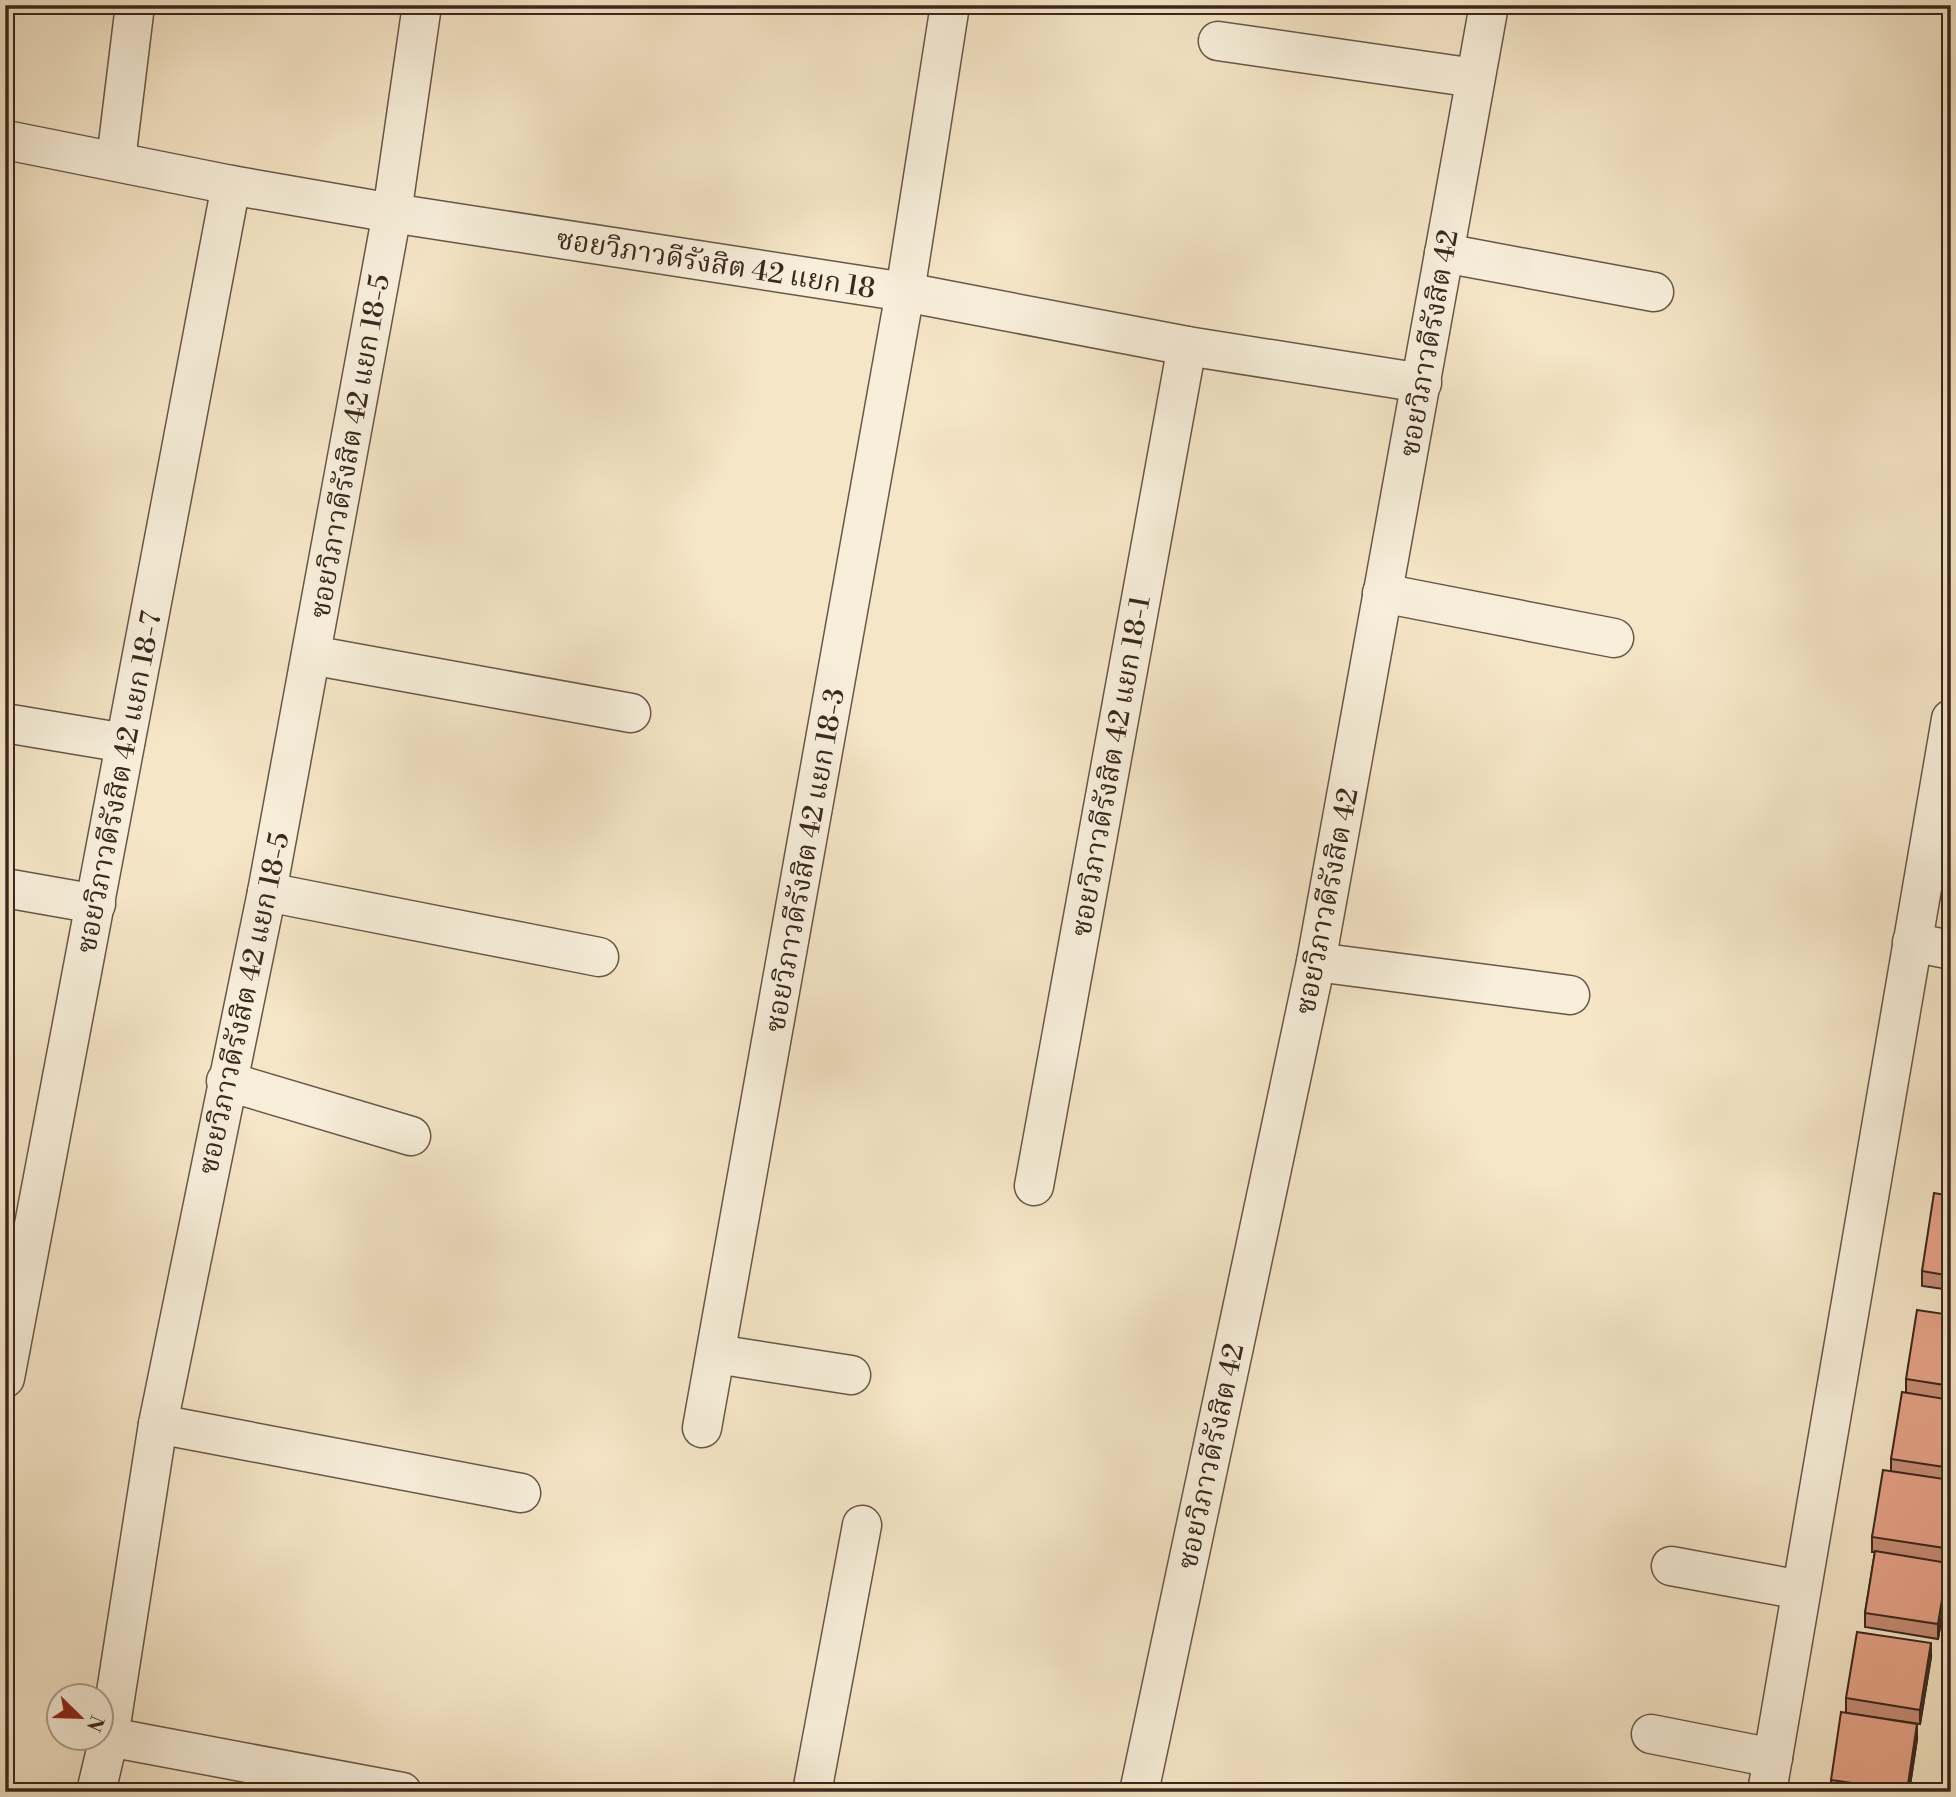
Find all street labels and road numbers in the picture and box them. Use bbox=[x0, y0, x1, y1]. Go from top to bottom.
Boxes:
street label: ซอยวิภาวดีรังสิต 42 แยก 18 bbox=[554, 222, 878, 307]
street label: ซอยวิภาวดีรังสิต 42 bbox=[1392, 227, 1467, 460]
street label: ซอยวิภาวดีรังสิต 42 แยก 18-5 bbox=[303, 271, 398, 621]
street label: ซอยวิภาวดีรังสิต 42 แยก 18-1 bbox=[1064, 593, 1159, 939]
street label: ซอยวิภาวดีรังสิต 42 แยก 18-7 bbox=[69, 608, 170, 956]
street label: ซอยวิภาวดีรังสิต 42 แยก 18-3 bbox=[758, 685, 853, 1035]
street label: ซอยวิภาวดีรังสิต 42 bbox=[1288, 785, 1367, 1018]
street label: ซอยวิภาวดีรังสิต 42 แยก 18-5 bbox=[191, 829, 298, 1178]
street label: ซอยวิภาวดีรังสิต 42 bbox=[1170, 1340, 1252, 1572]

